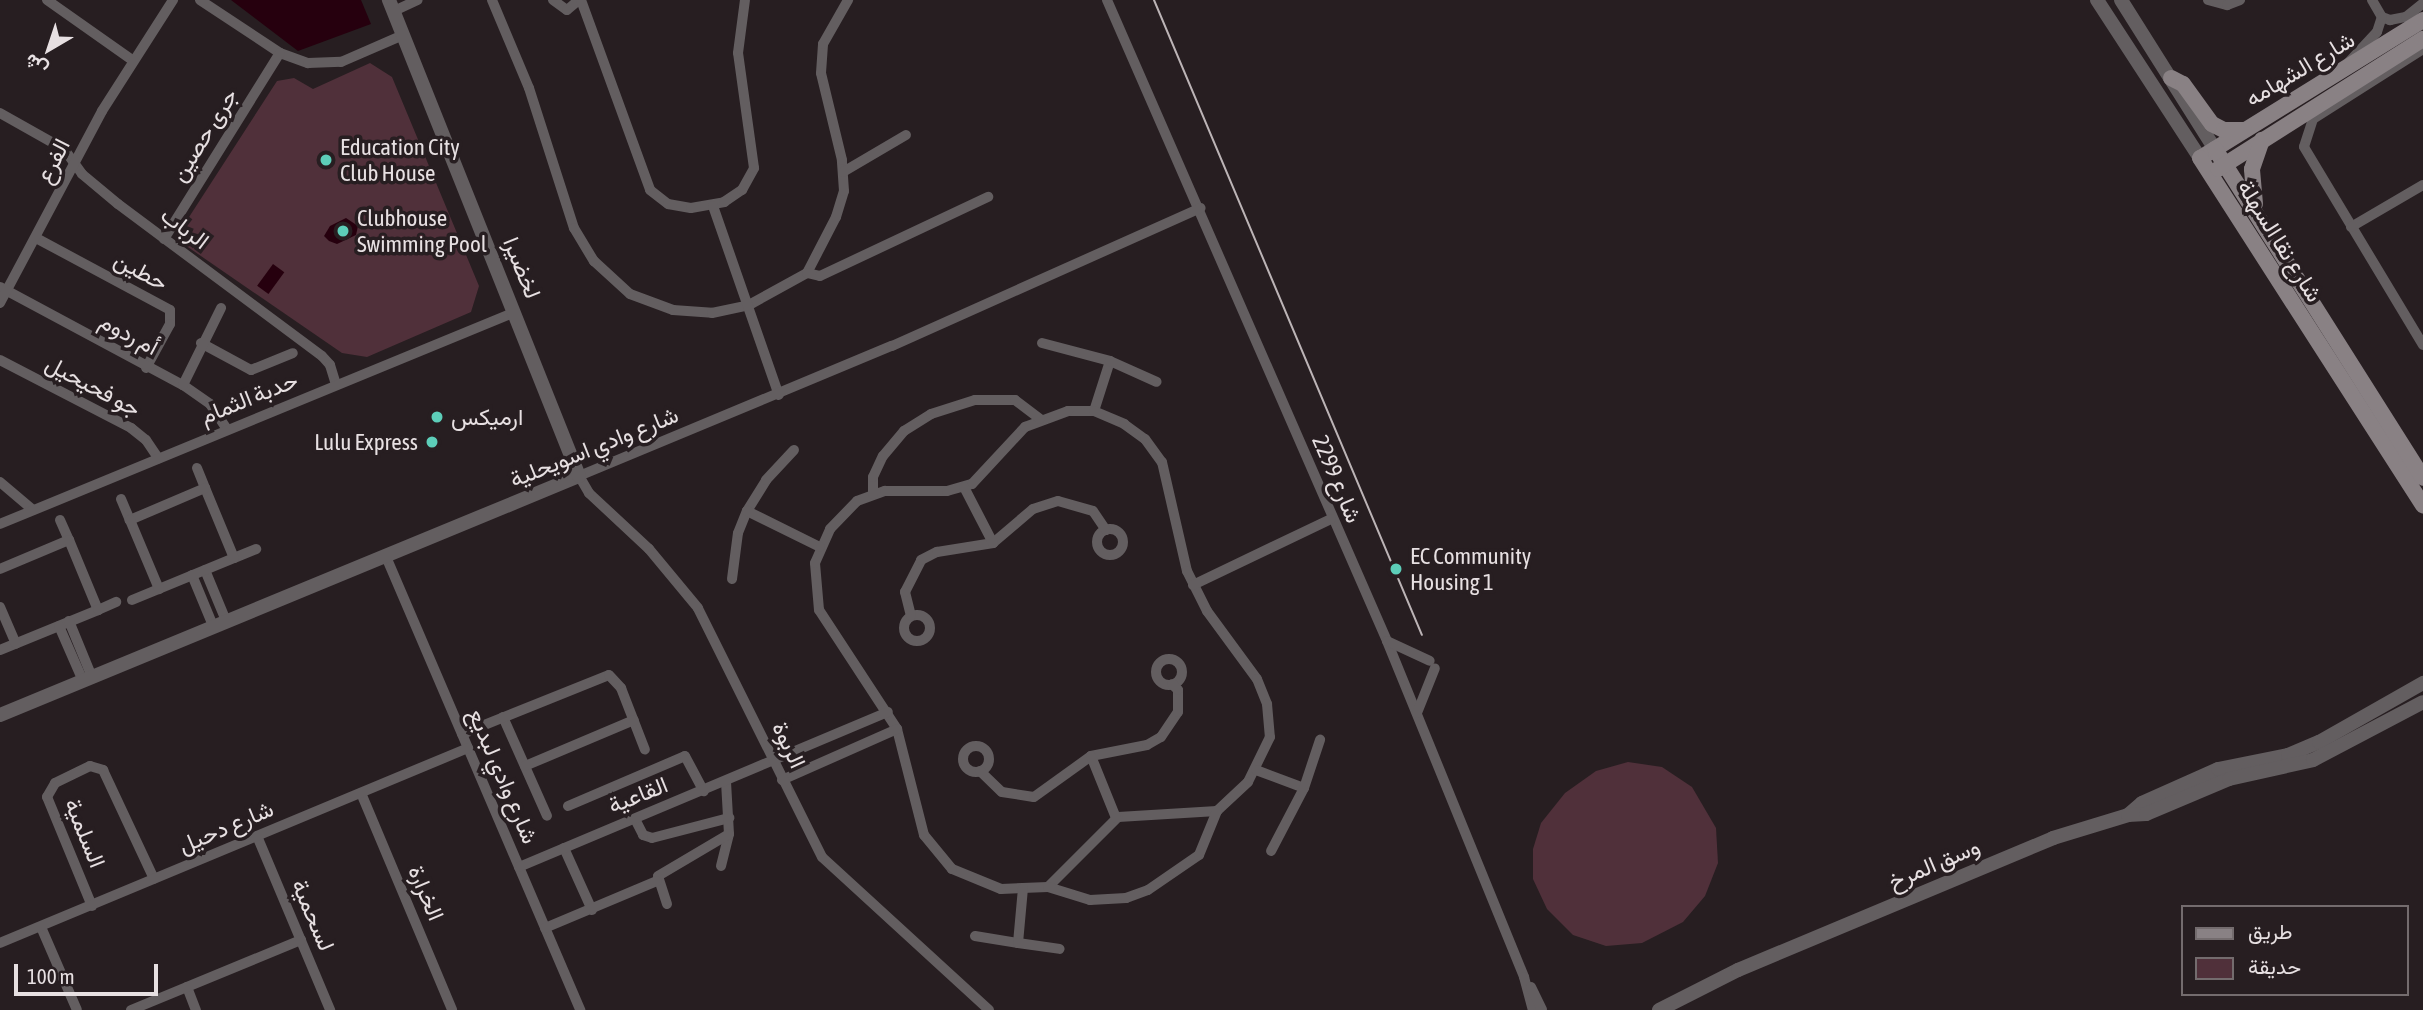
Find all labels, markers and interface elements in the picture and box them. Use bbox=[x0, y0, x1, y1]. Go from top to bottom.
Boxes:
north arrow bbox=[14, 14, 84, 84]
street label: شارع الشهامه bbox=[2240, 26, 2360, 112]
text: ش bbox=[20, 50, 52, 81]
street label: جرى حصين bbox=[165, 83, 243, 187]
place label: Education City Club House bbox=[340, 133, 460, 187]
street label: الفرع bbox=[30, 134, 76, 188]
marker: Education City Club House bbox=[318, 152, 334, 168]
street label: شارع نقا السهلة bbox=[2232, 175, 2328, 307]
street label: الرباب bbox=[155, 201, 215, 255]
place label: Clubhouse Swimming Pool bbox=[357, 204, 487, 258]
marker: Clubhouse Swimming Pool bbox=[335, 223, 351, 239]
street label: لخضيرا bbox=[497, 233, 547, 303]
street label: حطين bbox=[110, 246, 172, 296]
street label: أم ردوم bbox=[95, 307, 163, 361]
street label: جو فحيحيل bbox=[41, 350, 145, 422]
street label: حدبة الثمام bbox=[196, 366, 302, 430]
street label: شارع وادي اسويحلية bbox=[506, 401, 682, 493]
place label: ارميكس bbox=[451, 403, 523, 431]
marker: ارميكس bbox=[429, 409, 445, 425]
place label: Lulu Express bbox=[314, 428, 418, 456]
street label: شارع 2299 bbox=[1306, 431, 1368, 527]
marker: Lulu Express bbox=[424, 434, 440, 450]
place label: EC Community Housing 1 bbox=[1410, 542, 1531, 596]
marker: EC Community Housing 1 bbox=[1388, 561, 1404, 577]
street label: شارع وادي لبديع bbox=[462, 704, 544, 848]
street label: الربوة bbox=[766, 717, 812, 773]
street label: القاعية bbox=[604, 771, 672, 819]
street label: السلمية bbox=[59, 794, 111, 872]
street label: شارع دحيل bbox=[174, 795, 278, 859]
street label: وسق المرخ bbox=[1884, 832, 1984, 896]
street label: الخرارة bbox=[402, 861, 450, 925]
street label: لسحمية bbox=[286, 875, 340, 955]
legend bbox=[2182, 905, 2409, 996]
text: طريق bbox=[2248, 919, 2293, 943]
scale bar bbox=[18, 950, 161, 994]
text: حديقة bbox=[2248, 954, 2301, 978]
text: 100 m bbox=[27, 964, 75, 988]

